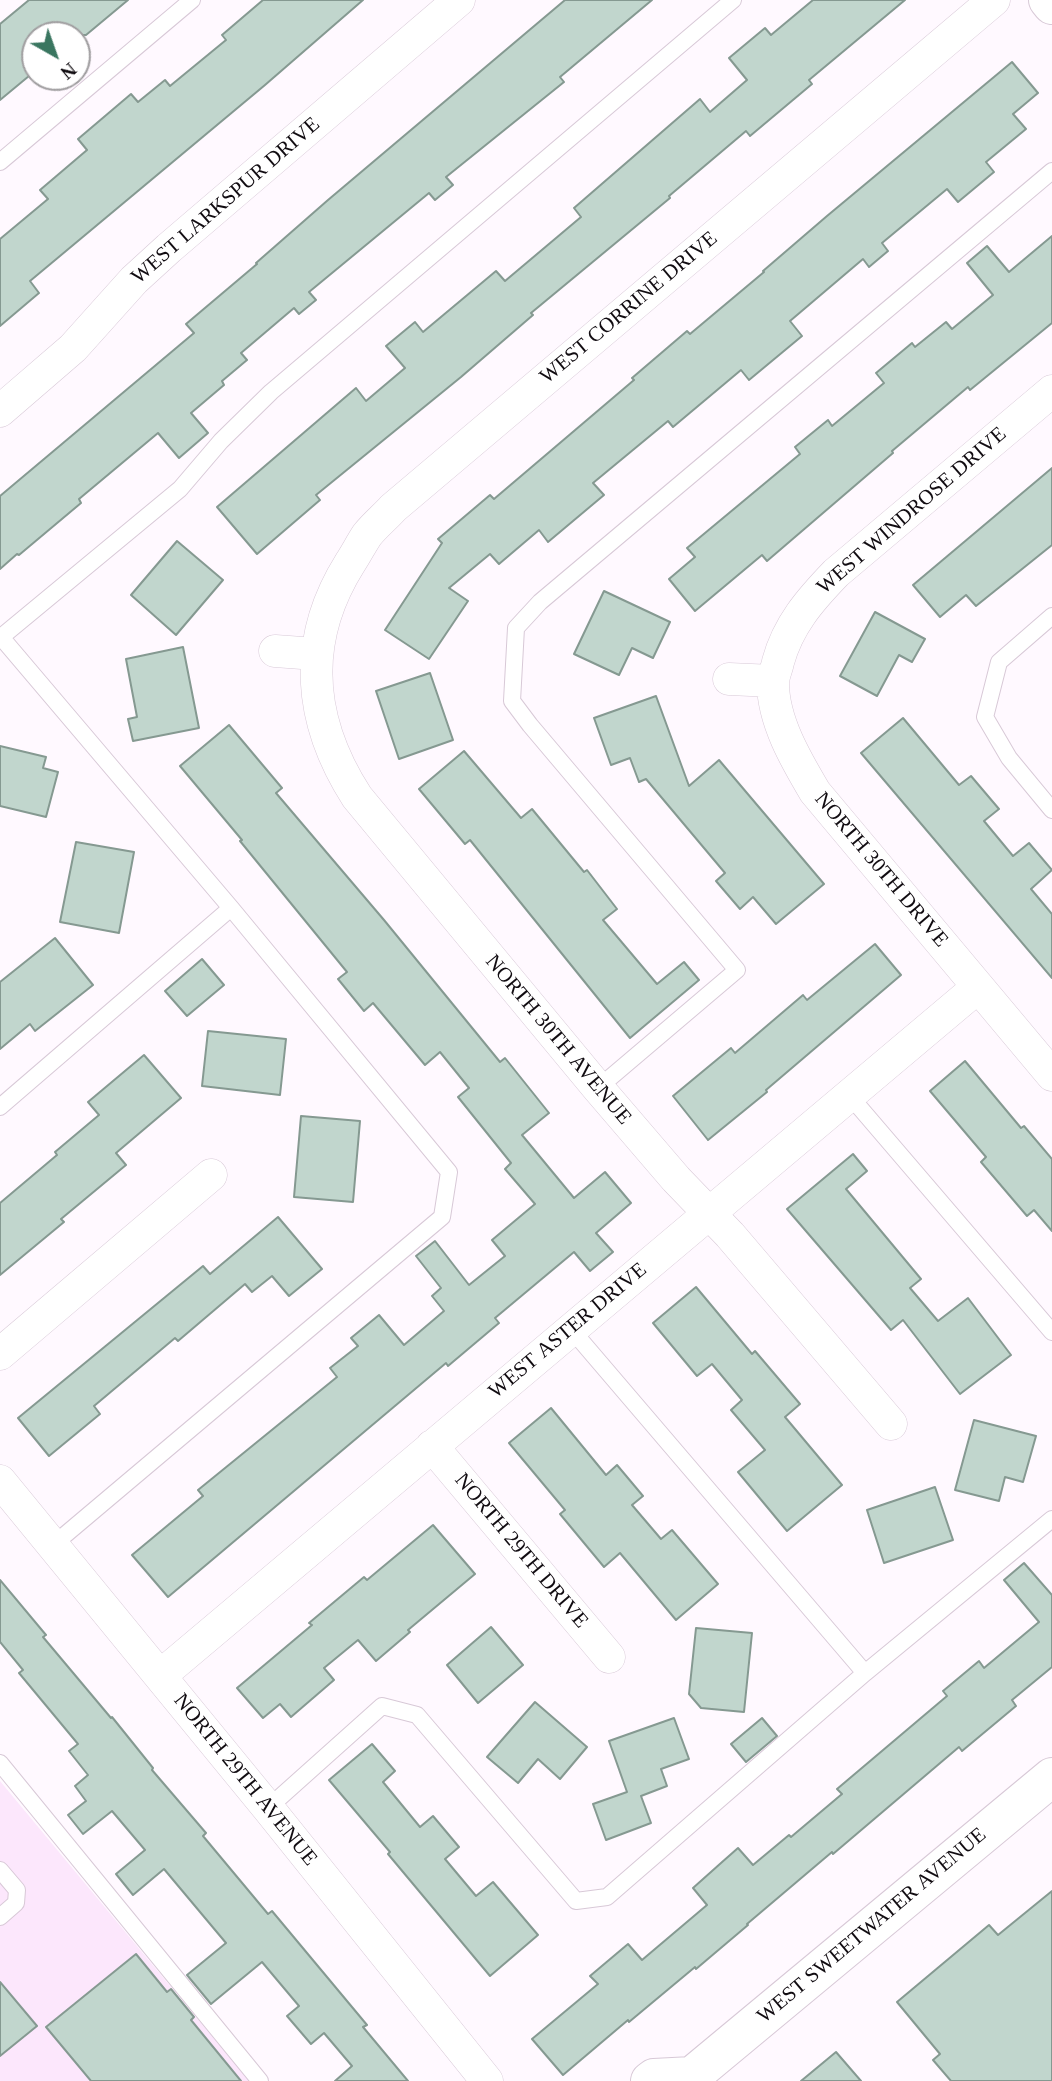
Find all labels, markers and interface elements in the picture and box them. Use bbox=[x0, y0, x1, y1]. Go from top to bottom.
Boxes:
north arrow bbox=[21, 21, 91, 91]
text: N bbox=[57, 58, 81, 83]
street label: WEST LARKSPUR DRIVE bbox=[127, 112, 325, 290]
street label: WEST CORRINE DRIVE bbox=[535, 226, 723, 390]
street label: WEST WINDROSE DRIVE bbox=[812, 422, 1012, 600]
street label: NORTH 30TH DRIVE bbox=[809, 787, 953, 953]
street label: NORTH 30TH AVENUE bbox=[480, 950, 636, 1130]
street label: WEST ASTER DRIVE bbox=[484, 1258, 652, 1404]
street label: NORTH 29TH DRIVE bbox=[449, 1468, 593, 1634]
street label: NORTH 29TH AVENUE bbox=[168, 1689, 322, 1871]
street label: WEST SWEETWATER AVENUE bbox=[752, 1823, 992, 2029]

